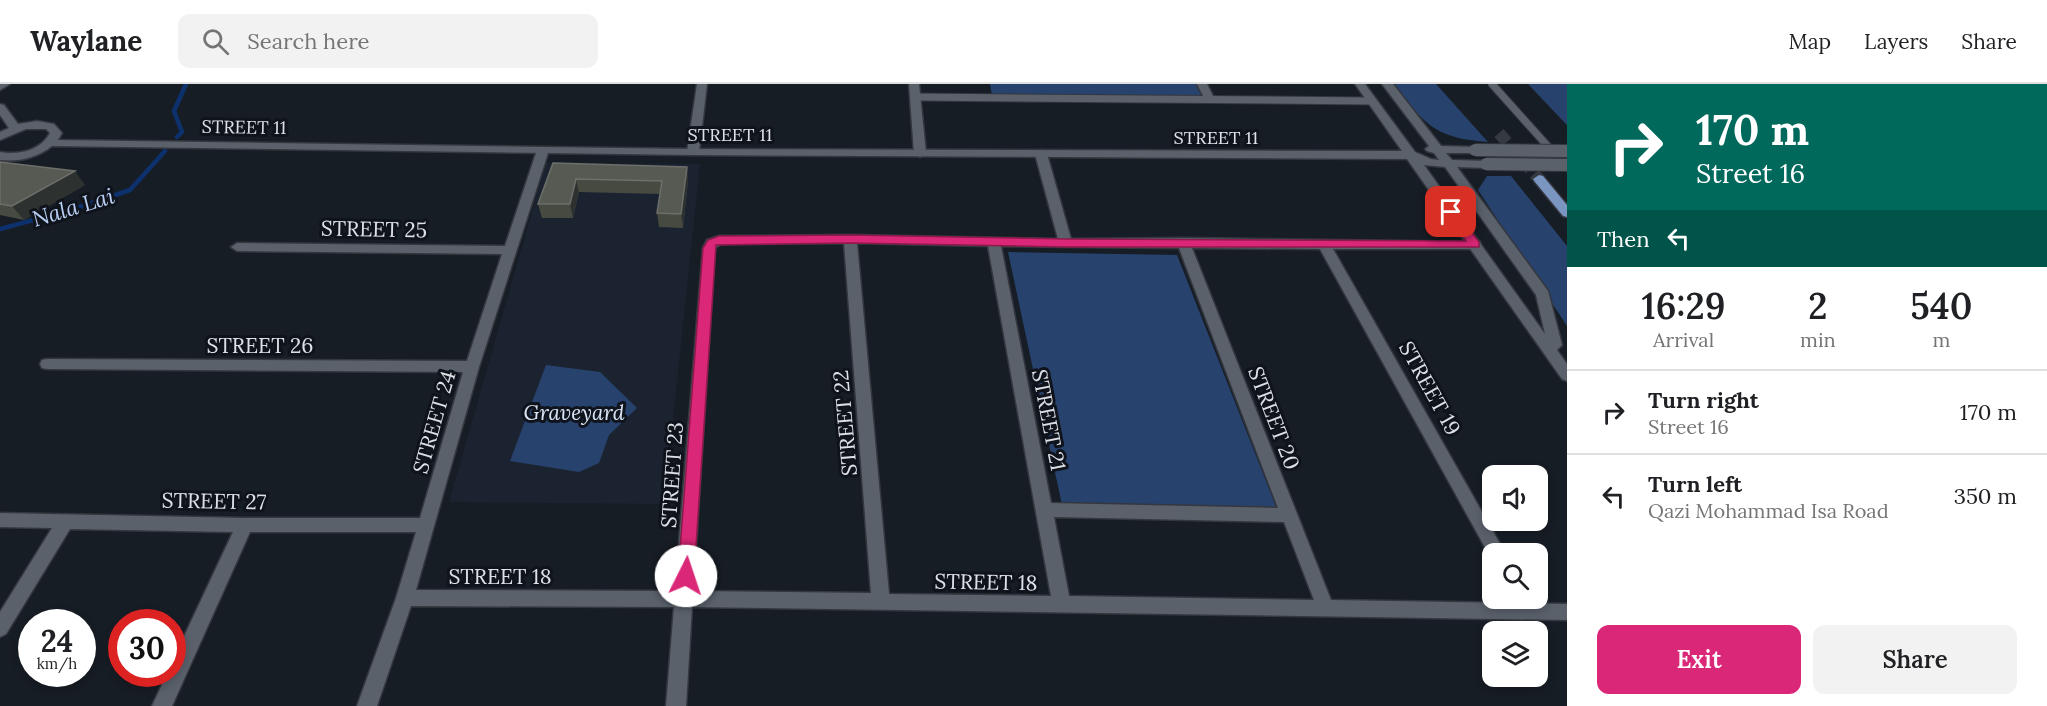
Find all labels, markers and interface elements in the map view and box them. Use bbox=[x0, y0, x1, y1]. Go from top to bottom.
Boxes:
search box bbox=[178, 14, 598, 68]
text: Waylane bbox=[30, 23, 142, 59]
icon: search bbox=[199, 25, 232, 58]
text: Search here bbox=[247, 27, 370, 55]
text: Map bbox=[1788, 28, 1831, 55]
text: Layers bbox=[1864, 28, 1928, 55]
text: Share bbox=[1961, 28, 2017, 55]
text: 170 m bbox=[1696, 103, 1809, 157]
icon: right bbox=[1597, 108, 1675, 186]
street label: STREET 11 bbox=[201, 115, 287, 139]
street label: STREET 11 bbox=[688, 123, 772, 146]
street label: STREET 11 bbox=[1174, 126, 1258, 149]
text: Street 16 bbox=[1696, 156, 1805, 190]
water label: Nala Lai bbox=[29, 181, 117, 233]
pin bbox=[1425, 186, 1476, 237]
icon: arrive bbox=[1434, 195, 1467, 228]
street label: STREET 25 bbox=[321, 215, 427, 243]
icon: left bbox=[1662, 222, 1695, 255]
text: Then bbox=[1597, 225, 1650, 253]
text: 16:29 bbox=[1642, 283, 1725, 329]
text: 2 bbox=[1808, 283, 1827, 329]
text: 540 bbox=[1910, 283, 1972, 329]
text: Arrival bbox=[1653, 327, 1714, 352]
text: min bbox=[1800, 327, 1836, 352]
text: m bbox=[1932, 327, 1950, 352]
street label: STREET 26 bbox=[206, 332, 314, 359]
street label: STREET 19 bbox=[1393, 336, 1467, 440]
street label: STREET 20 bbox=[1242, 363, 1306, 473]
street label: STREET 24 bbox=[406, 367, 462, 477]
street label: STREET 21 bbox=[1026, 367, 1072, 473]
street label: STREET 22 bbox=[827, 369, 863, 477]
text: Turn right bbox=[1648, 386, 1759, 414]
icon: right bbox=[1597, 396, 1630, 429]
text: 170 m bbox=[1960, 398, 2017, 426]
park label: Graveyard bbox=[524, 399, 625, 426]
text: Street 16 bbox=[1648, 414, 1729, 439]
street label: STREET 23 bbox=[655, 421, 689, 529]
map controls bbox=[1482, 465, 1548, 687]
button: sound bbox=[1482, 465, 1548, 531]
text: Turn left bbox=[1648, 470, 1742, 498]
icon: left bbox=[1597, 480, 1630, 513]
text: 350 m bbox=[1954, 482, 2017, 510]
street label: STREET 27 bbox=[161, 487, 267, 515]
text: Qazi Mohammad Isa Road bbox=[1648, 498, 1889, 523]
button: search bbox=[1482, 543, 1548, 609]
position arrow bbox=[654, 544, 718, 608]
street label: STREET 18 bbox=[448, 563, 552, 590]
street label: STREET 18 bbox=[934, 568, 1038, 596]
speed limit sign: 30 bbox=[108, 609, 186, 687]
button: layers bbox=[1482, 621, 1548, 687]
text: 24 bbox=[41, 622, 73, 660]
button: Exit bbox=[1597, 625, 1801, 694]
button: Share bbox=[1813, 625, 2017, 694]
text: km/h bbox=[37, 654, 77, 673]

